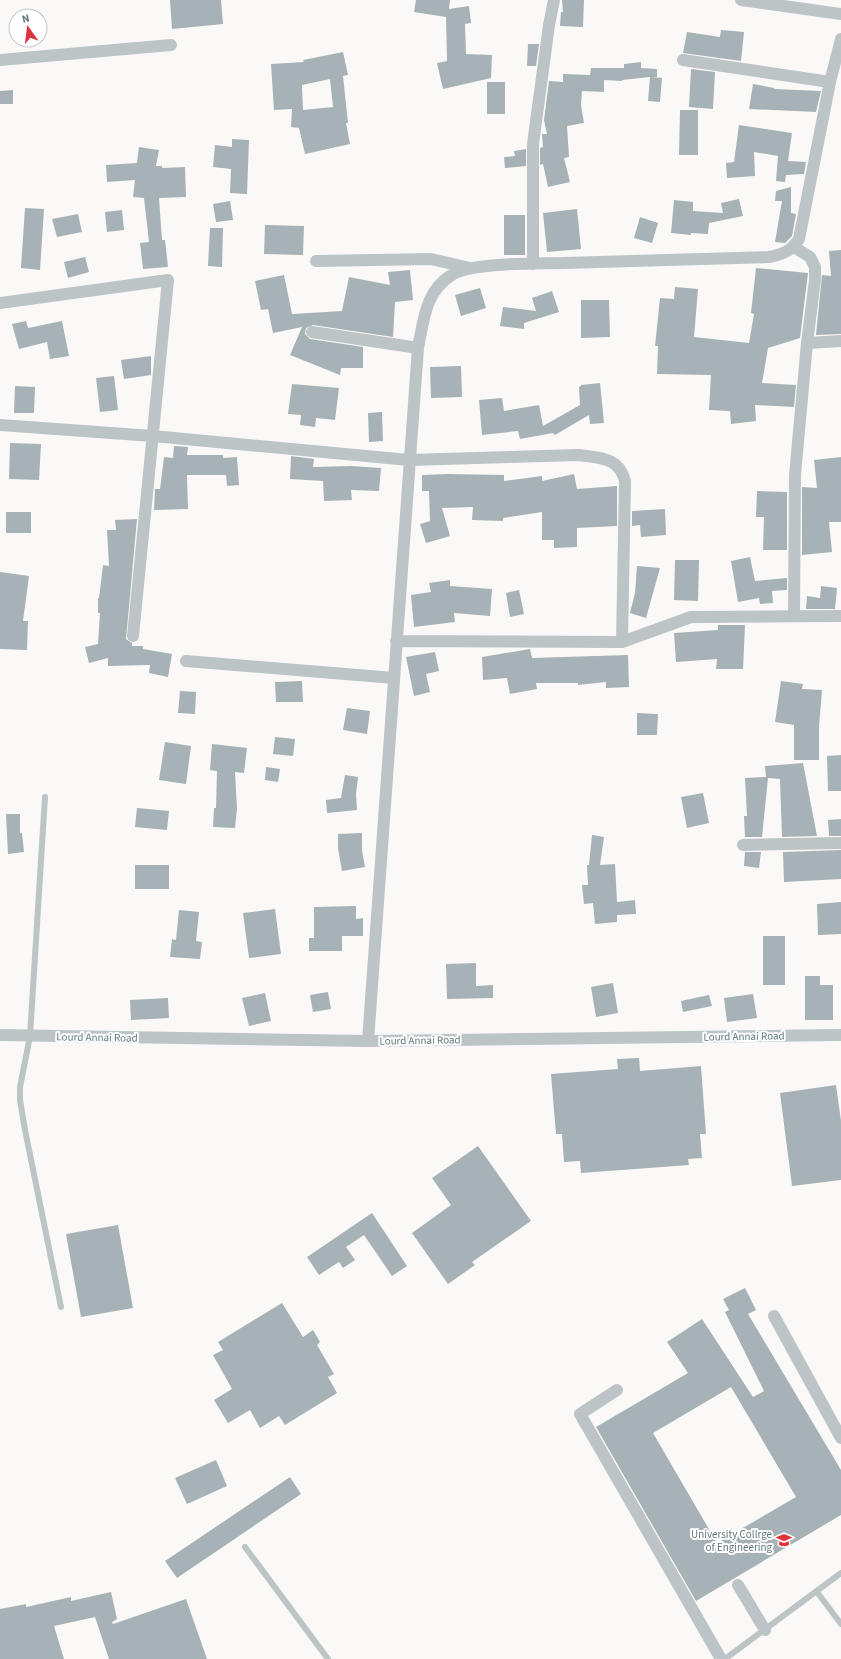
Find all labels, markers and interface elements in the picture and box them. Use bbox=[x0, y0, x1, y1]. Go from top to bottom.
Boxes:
north arrow bbox=[8, 8, 48, 48]
text: N bbox=[20, 11, 31, 27]
street label: Lourd Annai Road bbox=[703, 1028, 785, 1045]
street label: Lourd Annai Road bbox=[56, 1029, 138, 1046]
street label: Lourd Annai Road bbox=[379, 1032, 461, 1049]
place label: University Collrge of Engineering bbox=[691, 1527, 773, 1555]
school or university icon: University Collrge of Engineering bbox=[775, 1531, 793, 1549]

